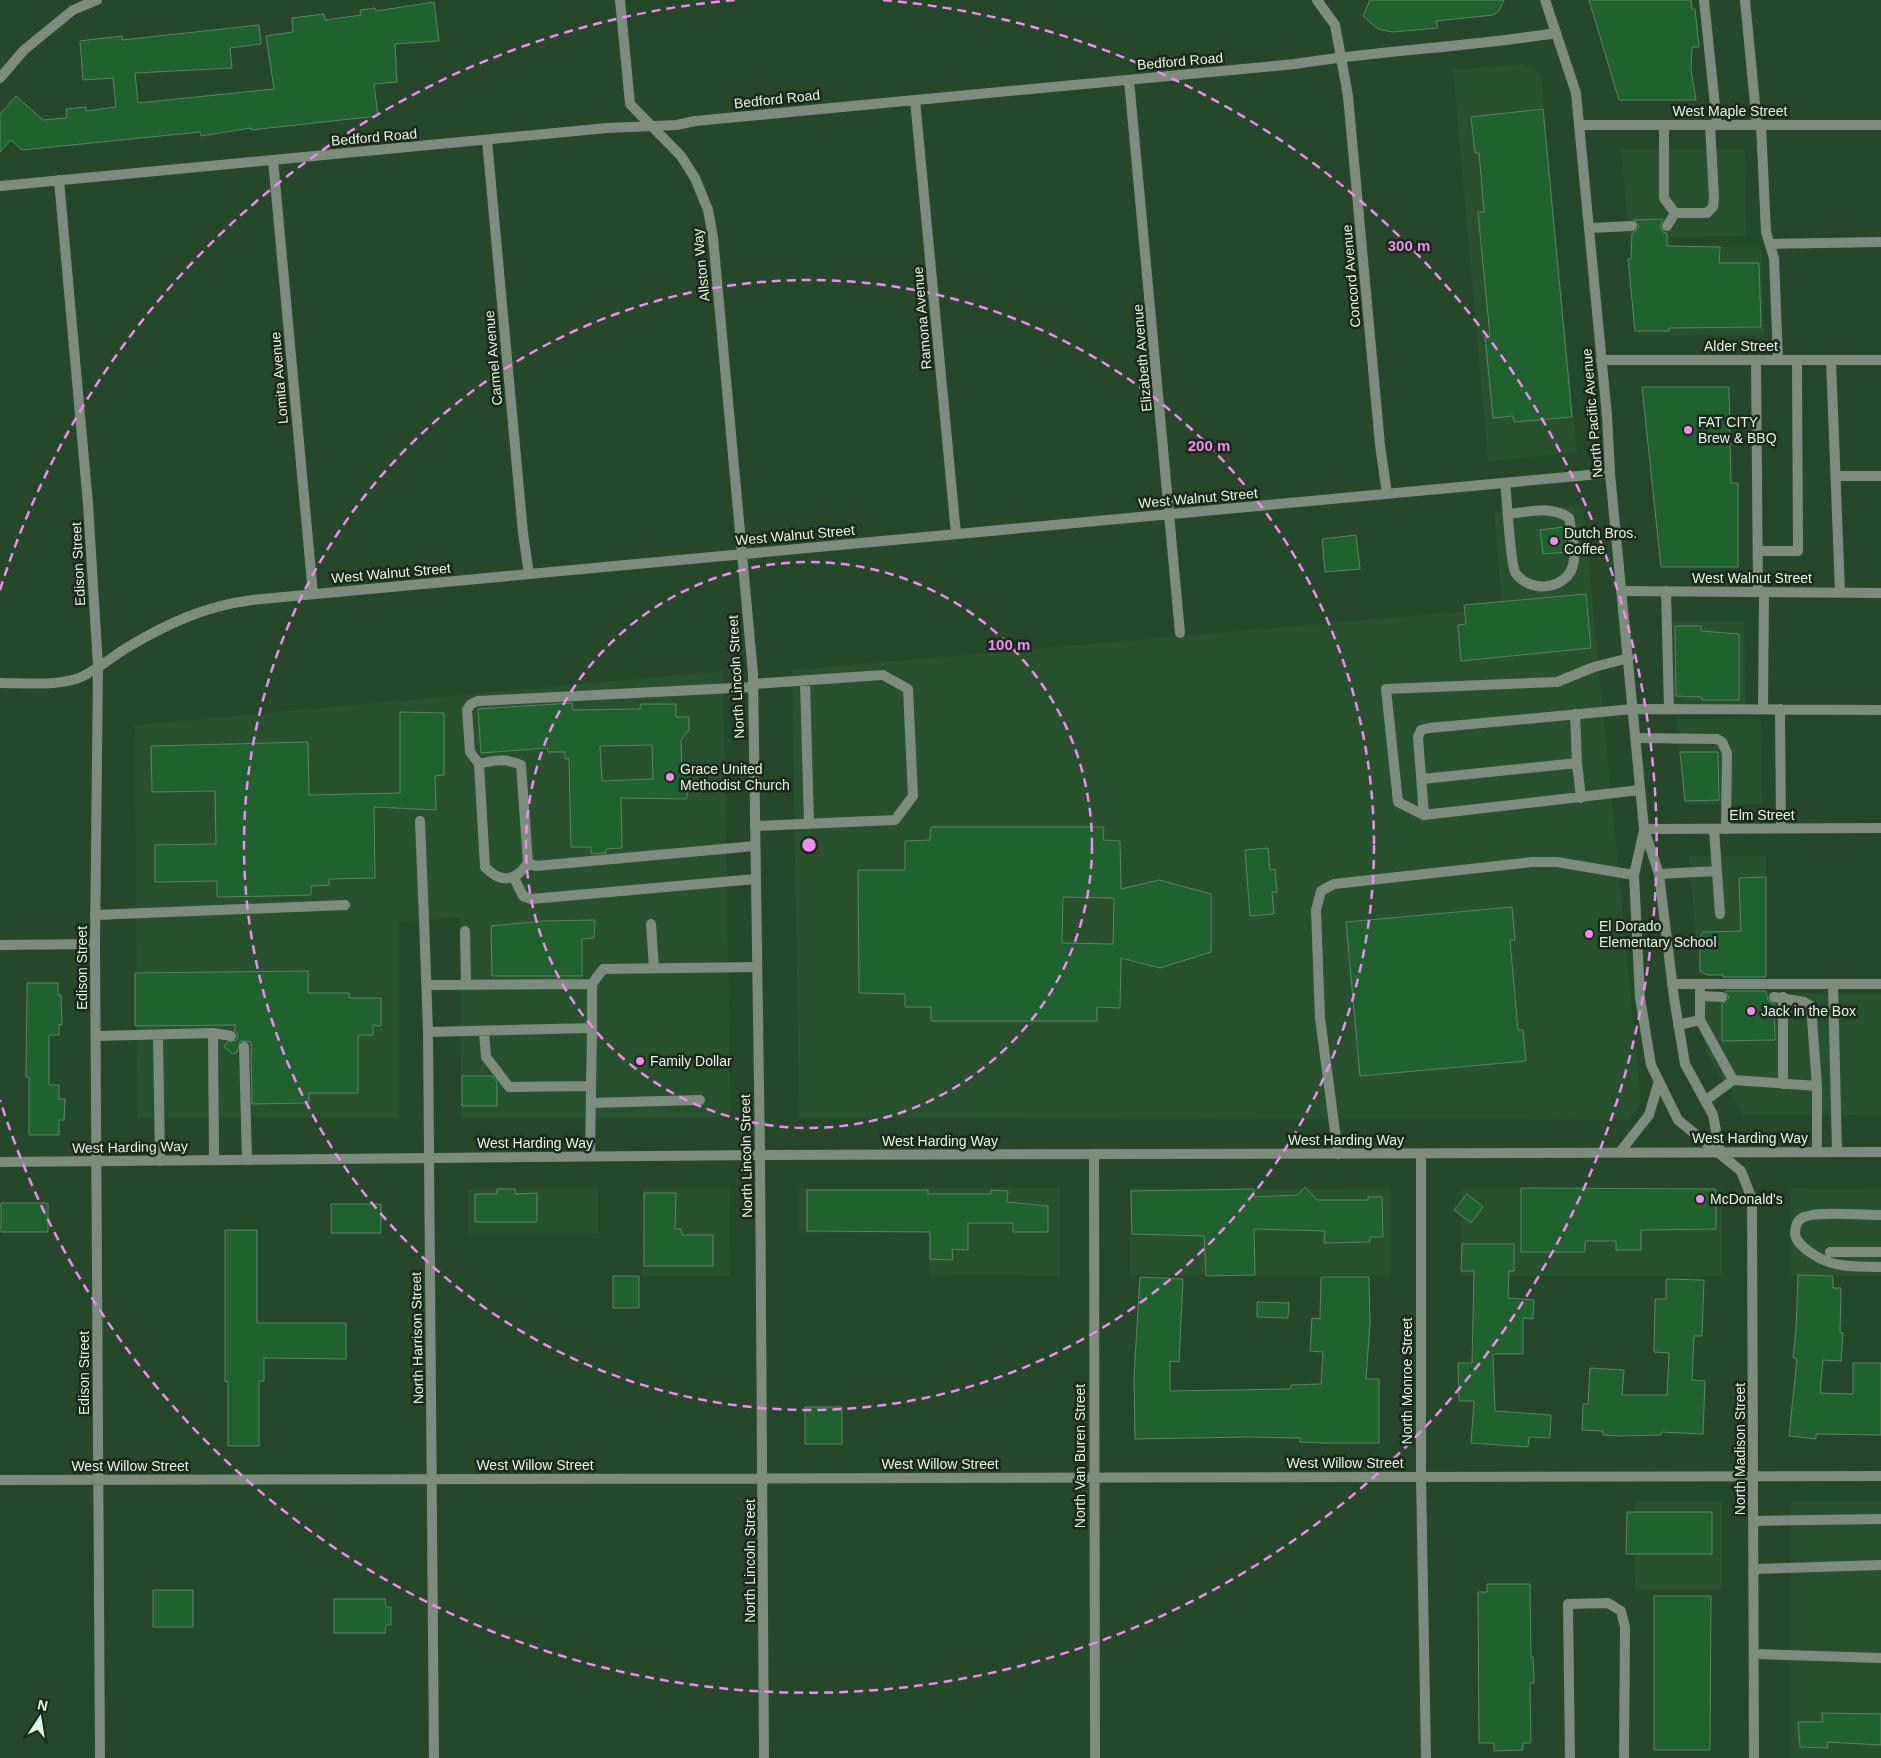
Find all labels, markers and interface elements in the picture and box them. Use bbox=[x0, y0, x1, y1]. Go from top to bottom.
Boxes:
street label: Bedford Road bbox=[1136, 49, 1224, 73]
street label: Bedford Road bbox=[733, 87, 821, 111]
street label: West Maple Street bbox=[1673, 103, 1788, 119]
street label: Bedford Road bbox=[330, 125, 418, 149]
street label: Concord Avenue bbox=[1339, 224, 1363, 328]
street label: Allston Way bbox=[689, 228, 713, 302]
text: 300 m bbox=[1388, 237, 1430, 254]
street label: Ramona Avenue bbox=[910, 266, 934, 370]
street label: Elizabeth Avenue bbox=[1129, 303, 1155, 412]
street label: Carmel Avenue bbox=[481, 310, 505, 406]
street label: Lomita Avenue bbox=[267, 331, 291, 425]
street label: Alder Street bbox=[1704, 338, 1778, 354]
street label: North Pacific Avenue bbox=[1578, 347, 1606, 478]
place label: FAT CITY Brew & BBQ bbox=[1698, 414, 1777, 446]
marker: FAT CITY Brew & BBQ bbox=[1682, 424, 1694, 436]
text: 200 m bbox=[1188, 437, 1230, 454]
street label: West Walnut Street bbox=[1138, 485, 1258, 511]
street label: Edison Street bbox=[68, 522, 88, 606]
street label: West Walnut Street bbox=[735, 522, 855, 548]
place label: Dutch Bros. Coffee bbox=[1564, 525, 1637, 557]
marker: Dutch Bros. Coffee bbox=[1548, 535, 1560, 547]
street label: West Walnut Street bbox=[331, 560, 451, 586]
street label: West Walnut Street bbox=[1692, 570, 1812, 586]
street label: North Lincoln Street bbox=[725, 615, 747, 739]
text: 100 m bbox=[988, 636, 1030, 653]
place label: Grace United Methodist Church bbox=[680, 761, 790, 793]
marker: Grace United Methodist Church bbox=[664, 771, 676, 783]
street label: Elm Street bbox=[1729, 807, 1795, 823]
centre of rings bbox=[800, 836, 818, 854]
place label: El Dorado Elementary School bbox=[1599, 918, 1717, 950]
street label: Edison Street bbox=[74, 926, 90, 1010]
marker: El Dorado Elementary School bbox=[1583, 928, 1595, 940]
place label: Jack in the Box bbox=[1761, 1003, 1856, 1019]
marker: Jack in the Box bbox=[1745, 1005, 1757, 1017]
place label: Family Dollar bbox=[650, 1053, 732, 1069]
marker: Family Dollar bbox=[634, 1055, 646, 1067]
street label: North Lincoln Street bbox=[737, 1094, 755, 1218]
street label: West Harding Way bbox=[1692, 1130, 1808, 1146]
street label: West Harding Way bbox=[1288, 1132, 1404, 1148]
street label: West Harding Way bbox=[882, 1133, 998, 1149]
street label: West Harding Way bbox=[477, 1135, 593, 1151]
street label: West Harding Way bbox=[72, 1138, 188, 1156]
place label: McDonald's bbox=[1710, 1191, 1783, 1207]
marker: McDonald's bbox=[1694, 1193, 1706, 1205]
street label: North Harrison Street bbox=[408, 1272, 426, 1404]
street label: North Monroe Street bbox=[1399, 1317, 1415, 1444]
street label: Edison Street bbox=[76, 1331, 92, 1415]
street label: North Madison Street bbox=[1732, 1383, 1748, 1515]
street label: North Van Buren Street bbox=[1072, 1384, 1088, 1528]
street label: West Willow Street bbox=[1286, 1455, 1404, 1471]
street label: West Willow Street bbox=[881, 1456, 999, 1472]
street label: West Willow Street bbox=[476, 1457, 594, 1473]
street label: West Willow Street bbox=[71, 1458, 189, 1474]
street label: North Lincoln Street bbox=[742, 1499, 758, 1623]
north arrow bbox=[15, 1693, 65, 1743]
text: N bbox=[36, 1696, 49, 1714]

